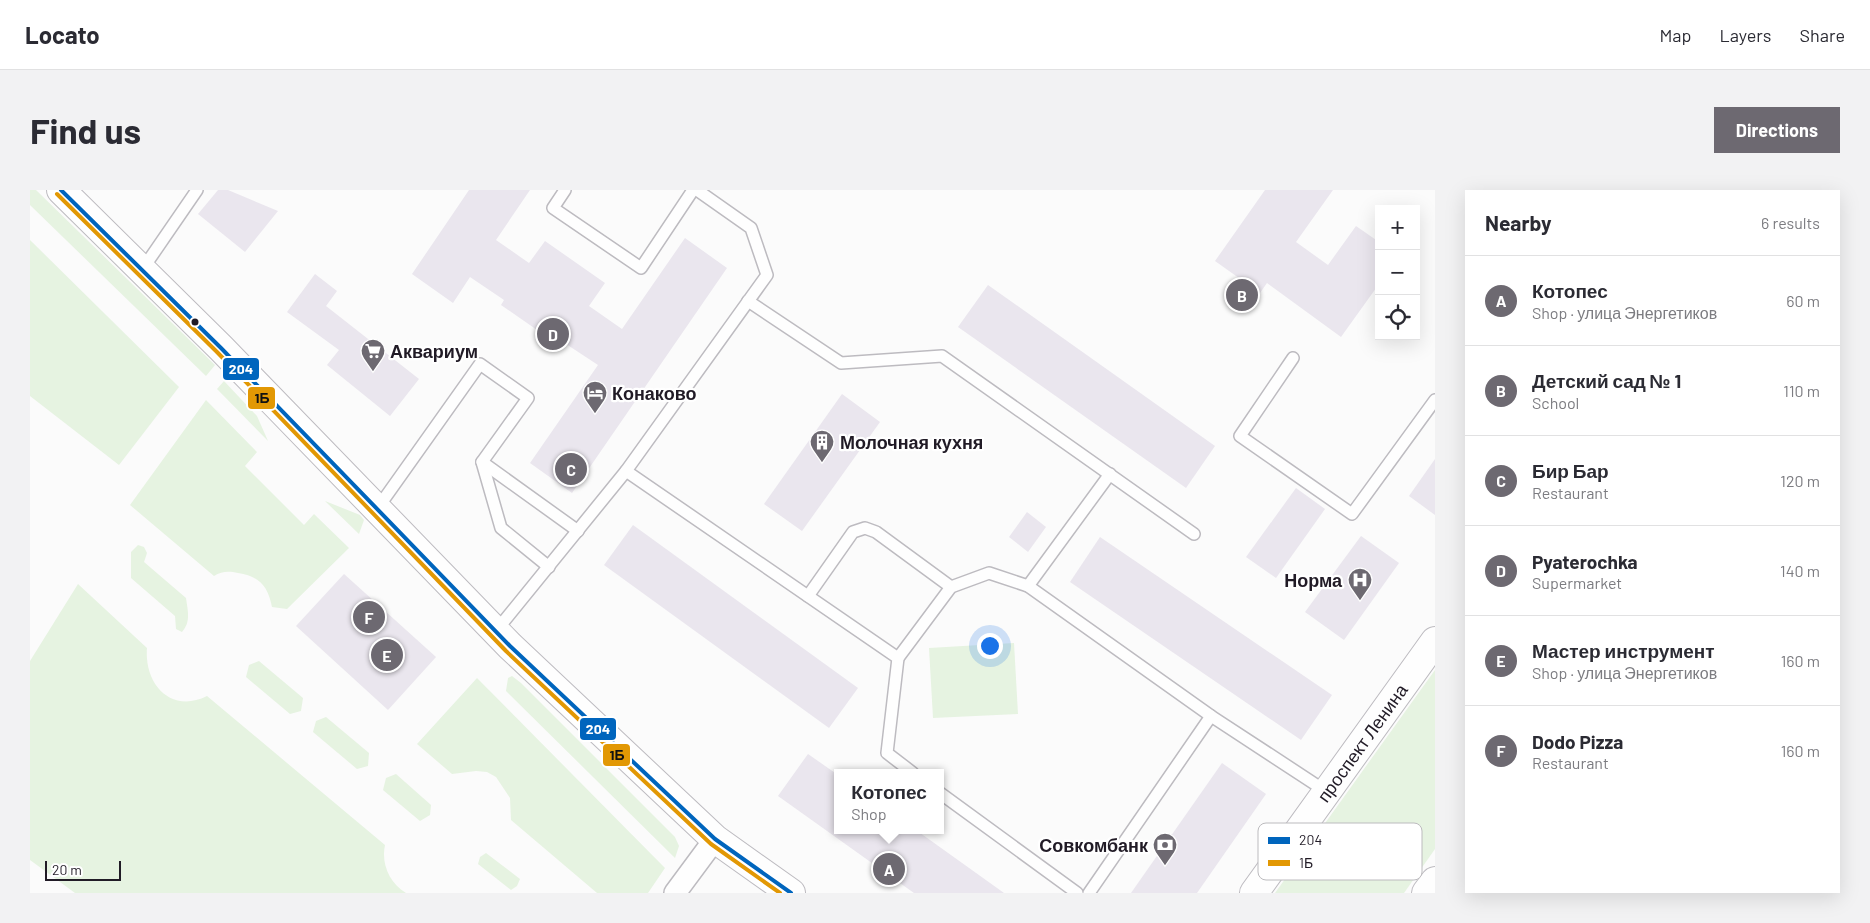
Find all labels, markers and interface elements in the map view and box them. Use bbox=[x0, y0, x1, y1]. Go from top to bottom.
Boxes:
text: Locato bbox=[25, 20, 100, 49]
text: Map bbox=[1659, 24, 1691, 46]
text: Layers bbox=[1719, 24, 1772, 46]
text: Share bbox=[1800, 24, 1845, 46]
button: Directions bbox=[1714, 107, 1840, 153]
text: Find us bbox=[30, 109, 141, 151]
map controls bbox=[1375, 205, 1420, 340]
button: + bbox=[1375, 205, 1420, 250]
text: Nearby bbox=[1485, 210, 1551, 235]
text: 6 results bbox=[1761, 213, 1820, 232]
button: − bbox=[1375, 250, 1420, 295]
pin: B bbox=[1226, 276, 1258, 314]
text: Котопес bbox=[1532, 279, 1608, 302]
text: A bbox=[1496, 291, 1506, 310]
text: 60 m bbox=[1786, 291, 1820, 310]
button: locate bbox=[1375, 295, 1420, 340]
text: Shop · улица Энергетиков bbox=[1532, 303, 1717, 322]
pin: D bbox=[537, 315, 569, 353]
unlabelled marker bbox=[190, 317, 200, 327]
supermarket icon: Аквариум bbox=[360, 338, 386, 372]
place label: Аквариум bbox=[390, 340, 478, 362]
line badge: 204 bbox=[222, 357, 260, 381]
text: 204 bbox=[229, 360, 253, 377]
text: Детский сад № 1 bbox=[1532, 369, 1681, 392]
hotel icon: Конаково bbox=[582, 380, 608, 414]
text: B bbox=[1496, 381, 1506, 400]
text: 110 m bbox=[1783, 381, 1820, 400]
place label: Конаково bbox=[612, 382, 696, 404]
line badge: 1Б bbox=[247, 386, 276, 410]
text: 1Б bbox=[254, 389, 270, 406]
text: School bbox=[1532, 393, 1579, 412]
building icon: Молочная кухня bbox=[809, 429, 835, 463]
place label: Молочная кухня bbox=[840, 431, 983, 453]
pin: C bbox=[555, 450, 587, 488]
text: Бир Бар bbox=[1532, 459, 1609, 482]
text: C bbox=[1496, 471, 1506, 490]
text: 120 m bbox=[1780, 471, 1820, 490]
text: Restaurant bbox=[1532, 483, 1609, 502]
text: Pyaterochka bbox=[1532, 550, 1638, 573]
text: D bbox=[1496, 561, 1506, 580]
text: 140 m bbox=[1780, 561, 1820, 580]
hospital icon: Норма bbox=[1347, 567, 1373, 601]
place label: Норма bbox=[1284, 569, 1343, 591]
text: Supermarket bbox=[1532, 573, 1622, 592]
pin: F bbox=[353, 598, 385, 636]
your location bbox=[977, 633, 1003, 659]
pin: E bbox=[371, 636, 403, 674]
text: Мастер инструмент bbox=[1532, 639, 1715, 662]
text: E bbox=[1496, 651, 1506, 670]
text: 160 m bbox=[1781, 651, 1820, 670]
text: Shop · улица Энергетиков bbox=[1532, 663, 1717, 682]
street label: проспект Ленина bbox=[1312, 679, 1412, 806]
line badge: 204 bbox=[579, 717, 617, 741]
text: 204 bbox=[586, 720, 610, 737]
text: Dodo Pizza bbox=[1532, 730, 1623, 753]
text: F bbox=[1497, 741, 1505, 760]
text: 160 m bbox=[1781, 741, 1820, 760]
line badge: 1Б bbox=[602, 743, 631, 767]
text: 1Б bbox=[609, 746, 625, 763]
text: Restaurant bbox=[1532, 753, 1609, 772]
popup bbox=[834, 769, 944, 834]
text: Котопес bbox=[851, 780, 927, 803]
text: Shop bbox=[851, 804, 887, 823]
legend bbox=[1258, 823, 1422, 880]
text: 204 bbox=[1299, 831, 1322, 848]
bank icon: Совкомбанк bbox=[1152, 832, 1178, 866]
place label: Совкомбанк bbox=[1039, 834, 1149, 856]
pin: A bbox=[873, 850, 905, 888]
text: 1Б bbox=[1299, 854, 1313, 871]
scale bar bbox=[45, 858, 121, 881]
text: 20 m bbox=[52, 861, 82, 878]

